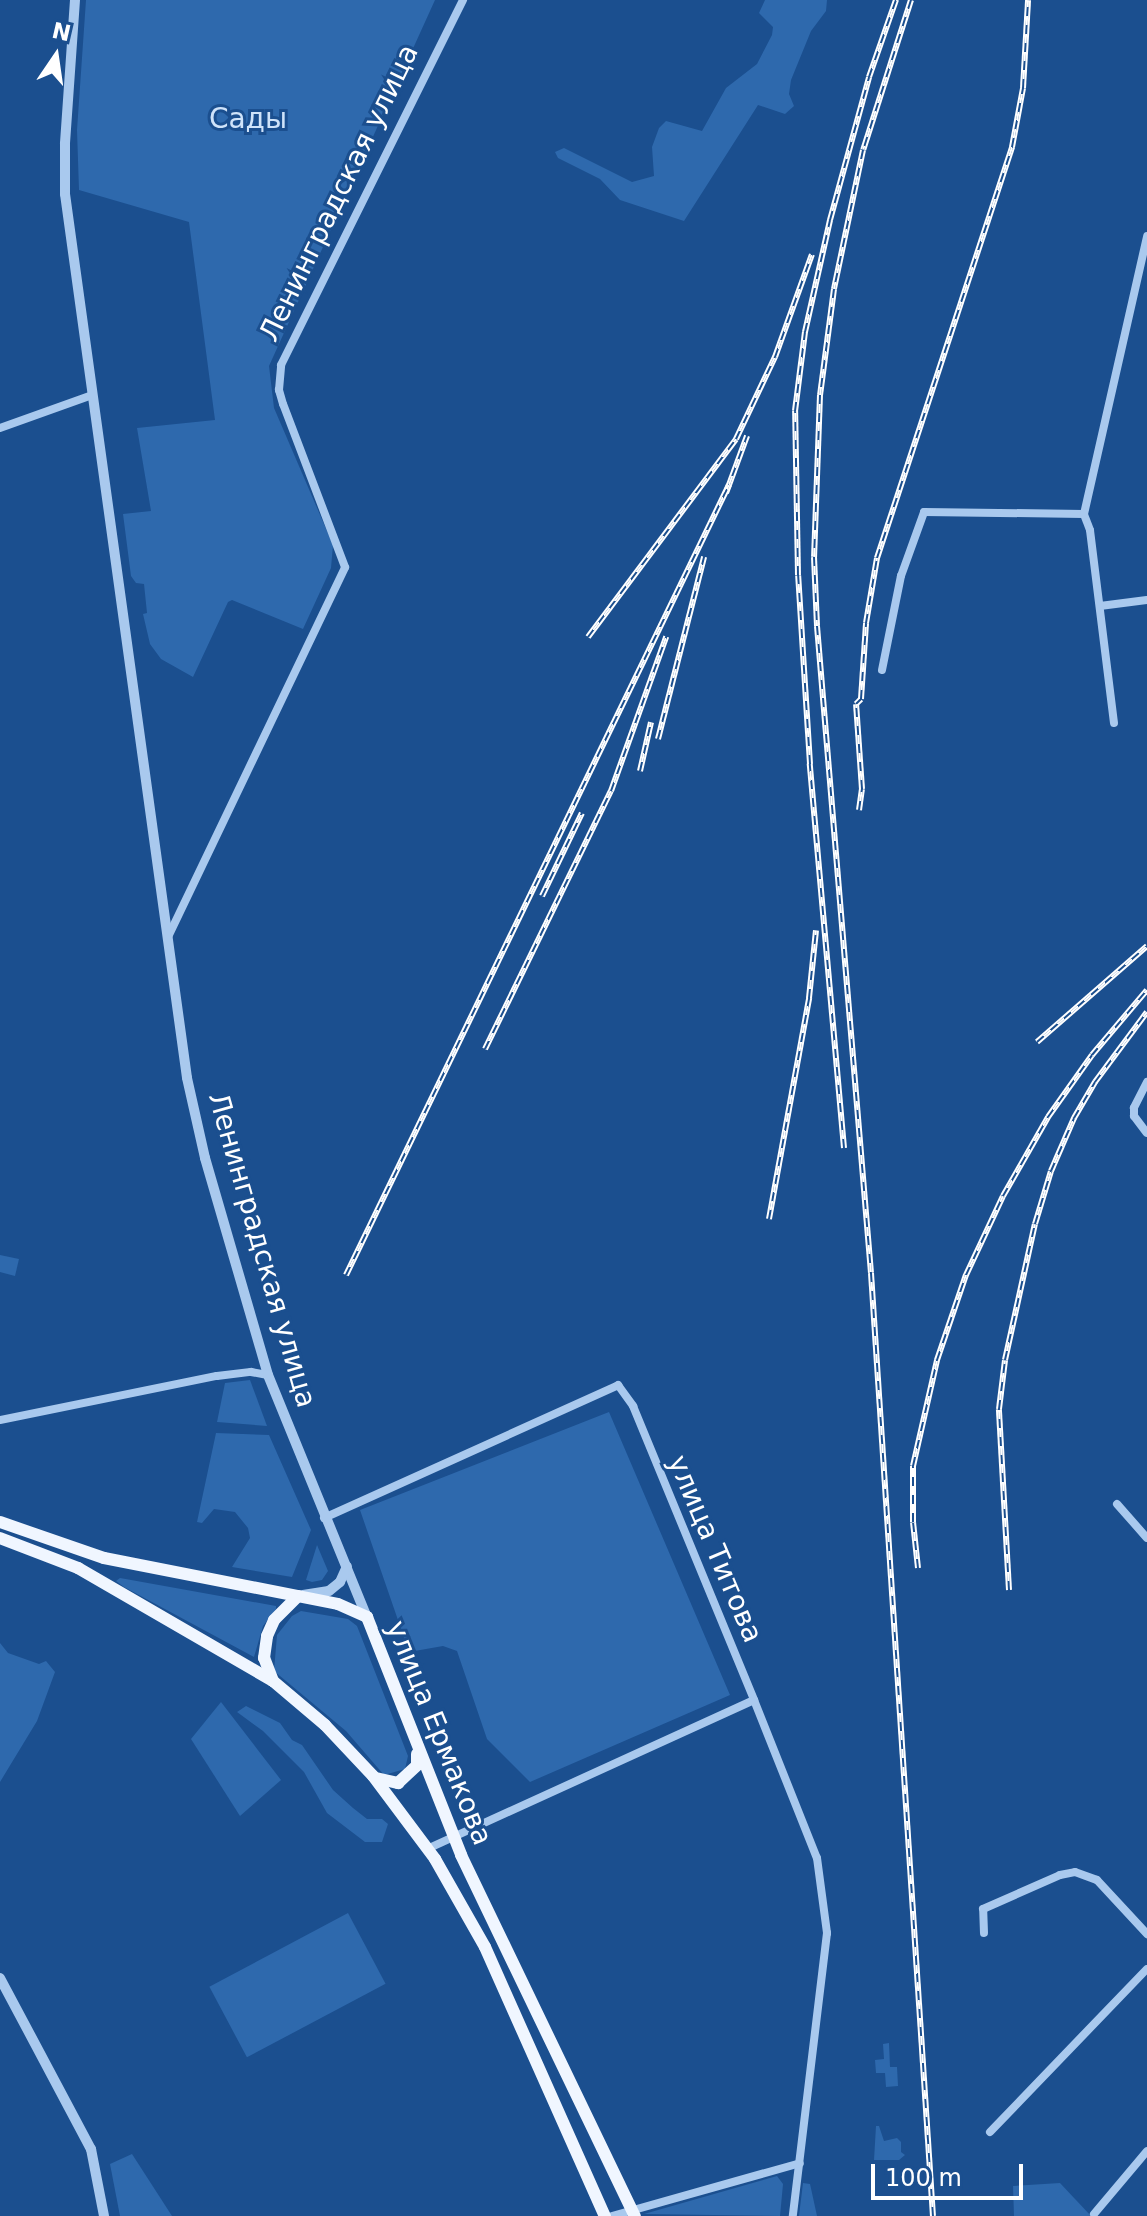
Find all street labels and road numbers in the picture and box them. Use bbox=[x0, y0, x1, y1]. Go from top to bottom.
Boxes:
street label: Ленинградская улица bbox=[252, 39, 426, 347]
street label: Ленинградская улица bbox=[201, 1089, 323, 1411]
street label: улица Титова bbox=[660, 1450, 770, 1648]
street label: улица Ермакова bbox=[379, 1616, 499, 1850]

